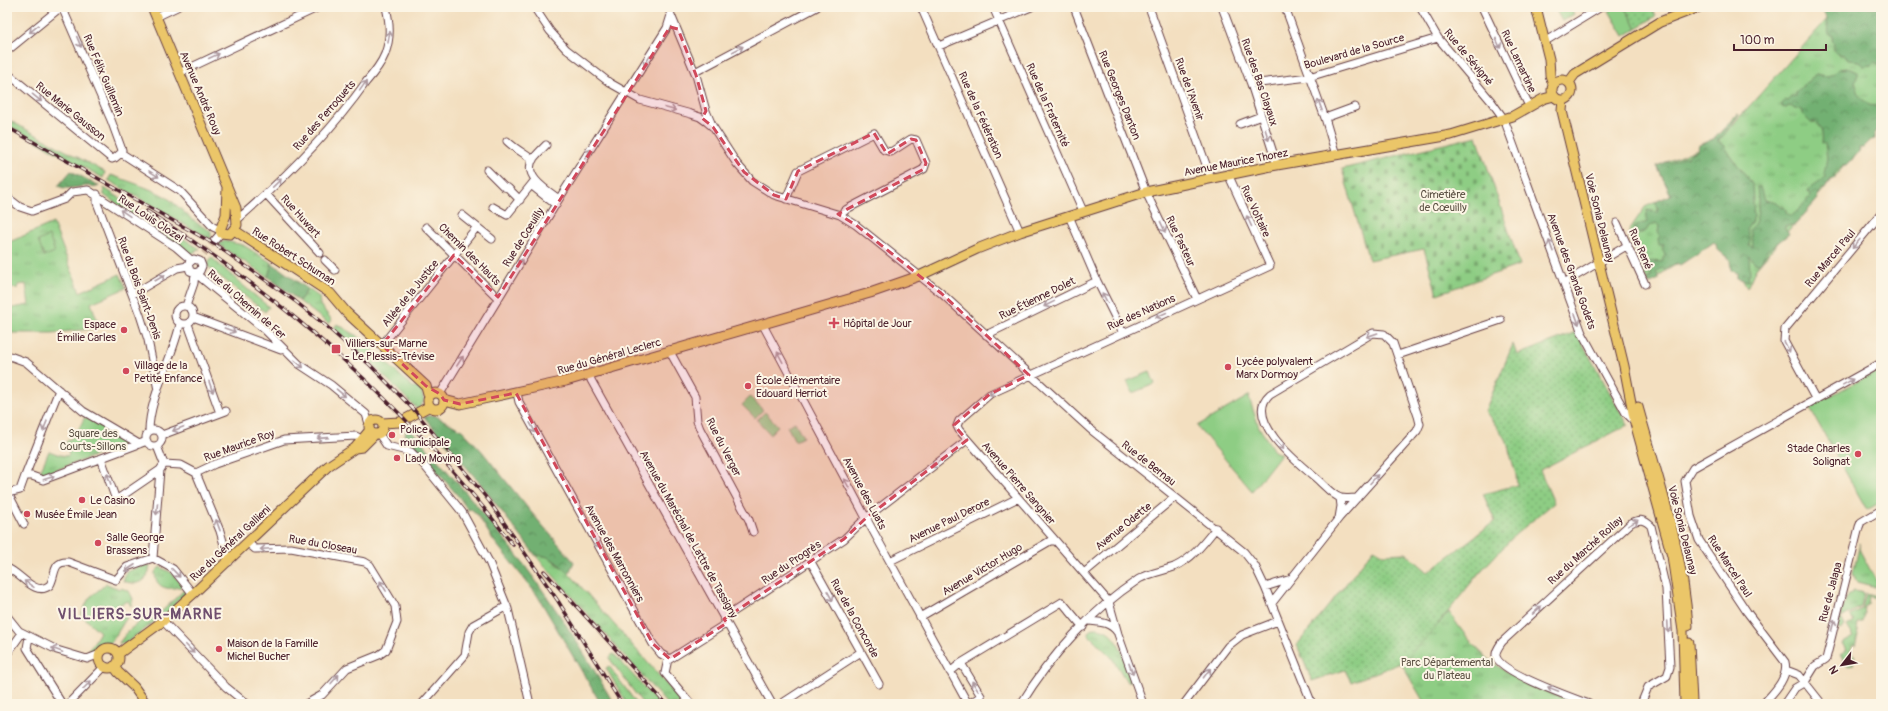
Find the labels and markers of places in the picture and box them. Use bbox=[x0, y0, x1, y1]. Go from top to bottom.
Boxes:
marker: Hôpital de Jour bbox=[828, 317, 840, 329]
place label: Hôpital de Jour bbox=[843, 317, 912, 330]
place label: Espace Émilie Carles bbox=[57, 318, 117, 344]
marker: Espace Émilie Carles bbox=[119, 325, 129, 335]
place label: Villiers-sur-Marne - Le Plessis-Trévise bbox=[345, 337, 435, 363]
marker: Villiers-sur-Marne - Le Plessis-Trévise bbox=[330, 343, 342, 355]
place label: Lycée polyvalent Marx Dormoy bbox=[1236, 355, 1314, 381]
place label: Village de la Petite Enfance bbox=[134, 359, 203, 385]
marker: Lycée polyvalent Marx Dormoy bbox=[1223, 362, 1233, 372]
marker: Village de la Petite Enfance bbox=[121, 366, 131, 376]
place label: École élémentaire Edouard Herriot bbox=[756, 374, 841, 400]
marker: École élémentaire Edouard Herriot bbox=[743, 381, 753, 391]
place label: Police municipale bbox=[400, 423, 450, 449]
marker: Police municipale bbox=[387, 430, 397, 440]
place label: Stade Charles Solignat bbox=[1787, 442, 1851, 468]
marker: Stade Charles Solignat bbox=[1853, 449, 1863, 459]
place label: Lady Moving bbox=[405, 452, 462, 465]
marker: Lady Moving bbox=[392, 453, 402, 463]
place label: Le Casino bbox=[90, 494, 135, 507]
marker: Le Casino bbox=[77, 495, 87, 505]
place label: Musée Émile Jean bbox=[35, 508, 117, 521]
marker: Musée Émile Jean bbox=[22, 509, 32, 519]
place label: Salle George Brassens bbox=[106, 531, 165, 557]
marker: Salle George Brassens bbox=[93, 538, 103, 548]
place label: Maison de la Famille Michel Bucher bbox=[227, 637, 319, 663]
marker: Maison de la Famille Michel Bucher bbox=[214, 644, 224, 654]

